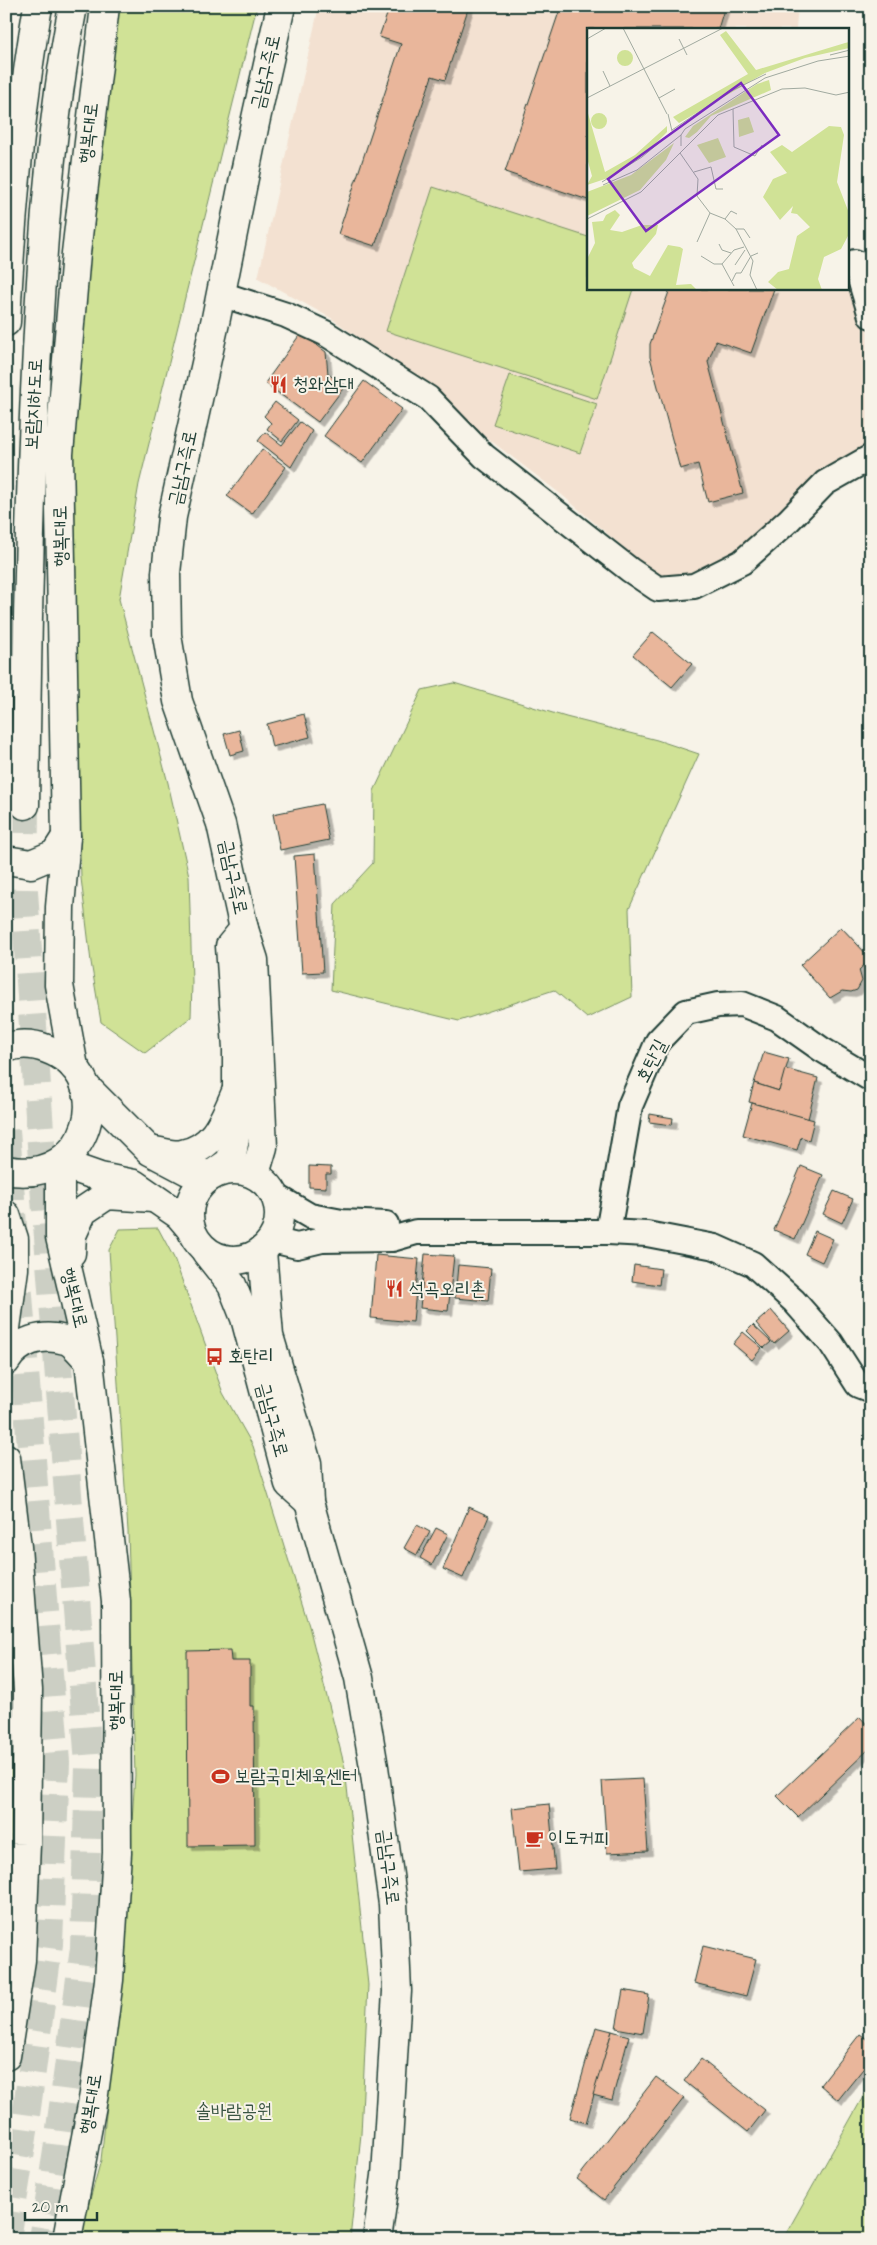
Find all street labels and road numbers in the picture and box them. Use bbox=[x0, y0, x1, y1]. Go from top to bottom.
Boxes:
street label: 금남구즉로 bbox=[244, 32, 288, 112]
street label: 행복대로 bbox=[72, 101, 106, 165]
street label: 보람지하도로 bbox=[18, 357, 50, 451]
street label: 금남구즉로 bbox=[162, 428, 204, 508]
street label: 행복대로 bbox=[47, 505, 75, 567]
street label: 금남구즉로 bbox=[212, 837, 254, 917]
street label: 호탄길 bbox=[630, 1034, 674, 1088]
street label: 행복대로 bbox=[54, 1265, 94, 1331]
street label: 금남구즉로 bbox=[249, 1380, 295, 1460]
street label: 행복대로 bbox=[103, 1669, 130, 1731]
street label: 금남구즉로 bbox=[370, 1827, 406, 1907]
street label: 행복대로 bbox=[73, 2072, 109, 2136]

